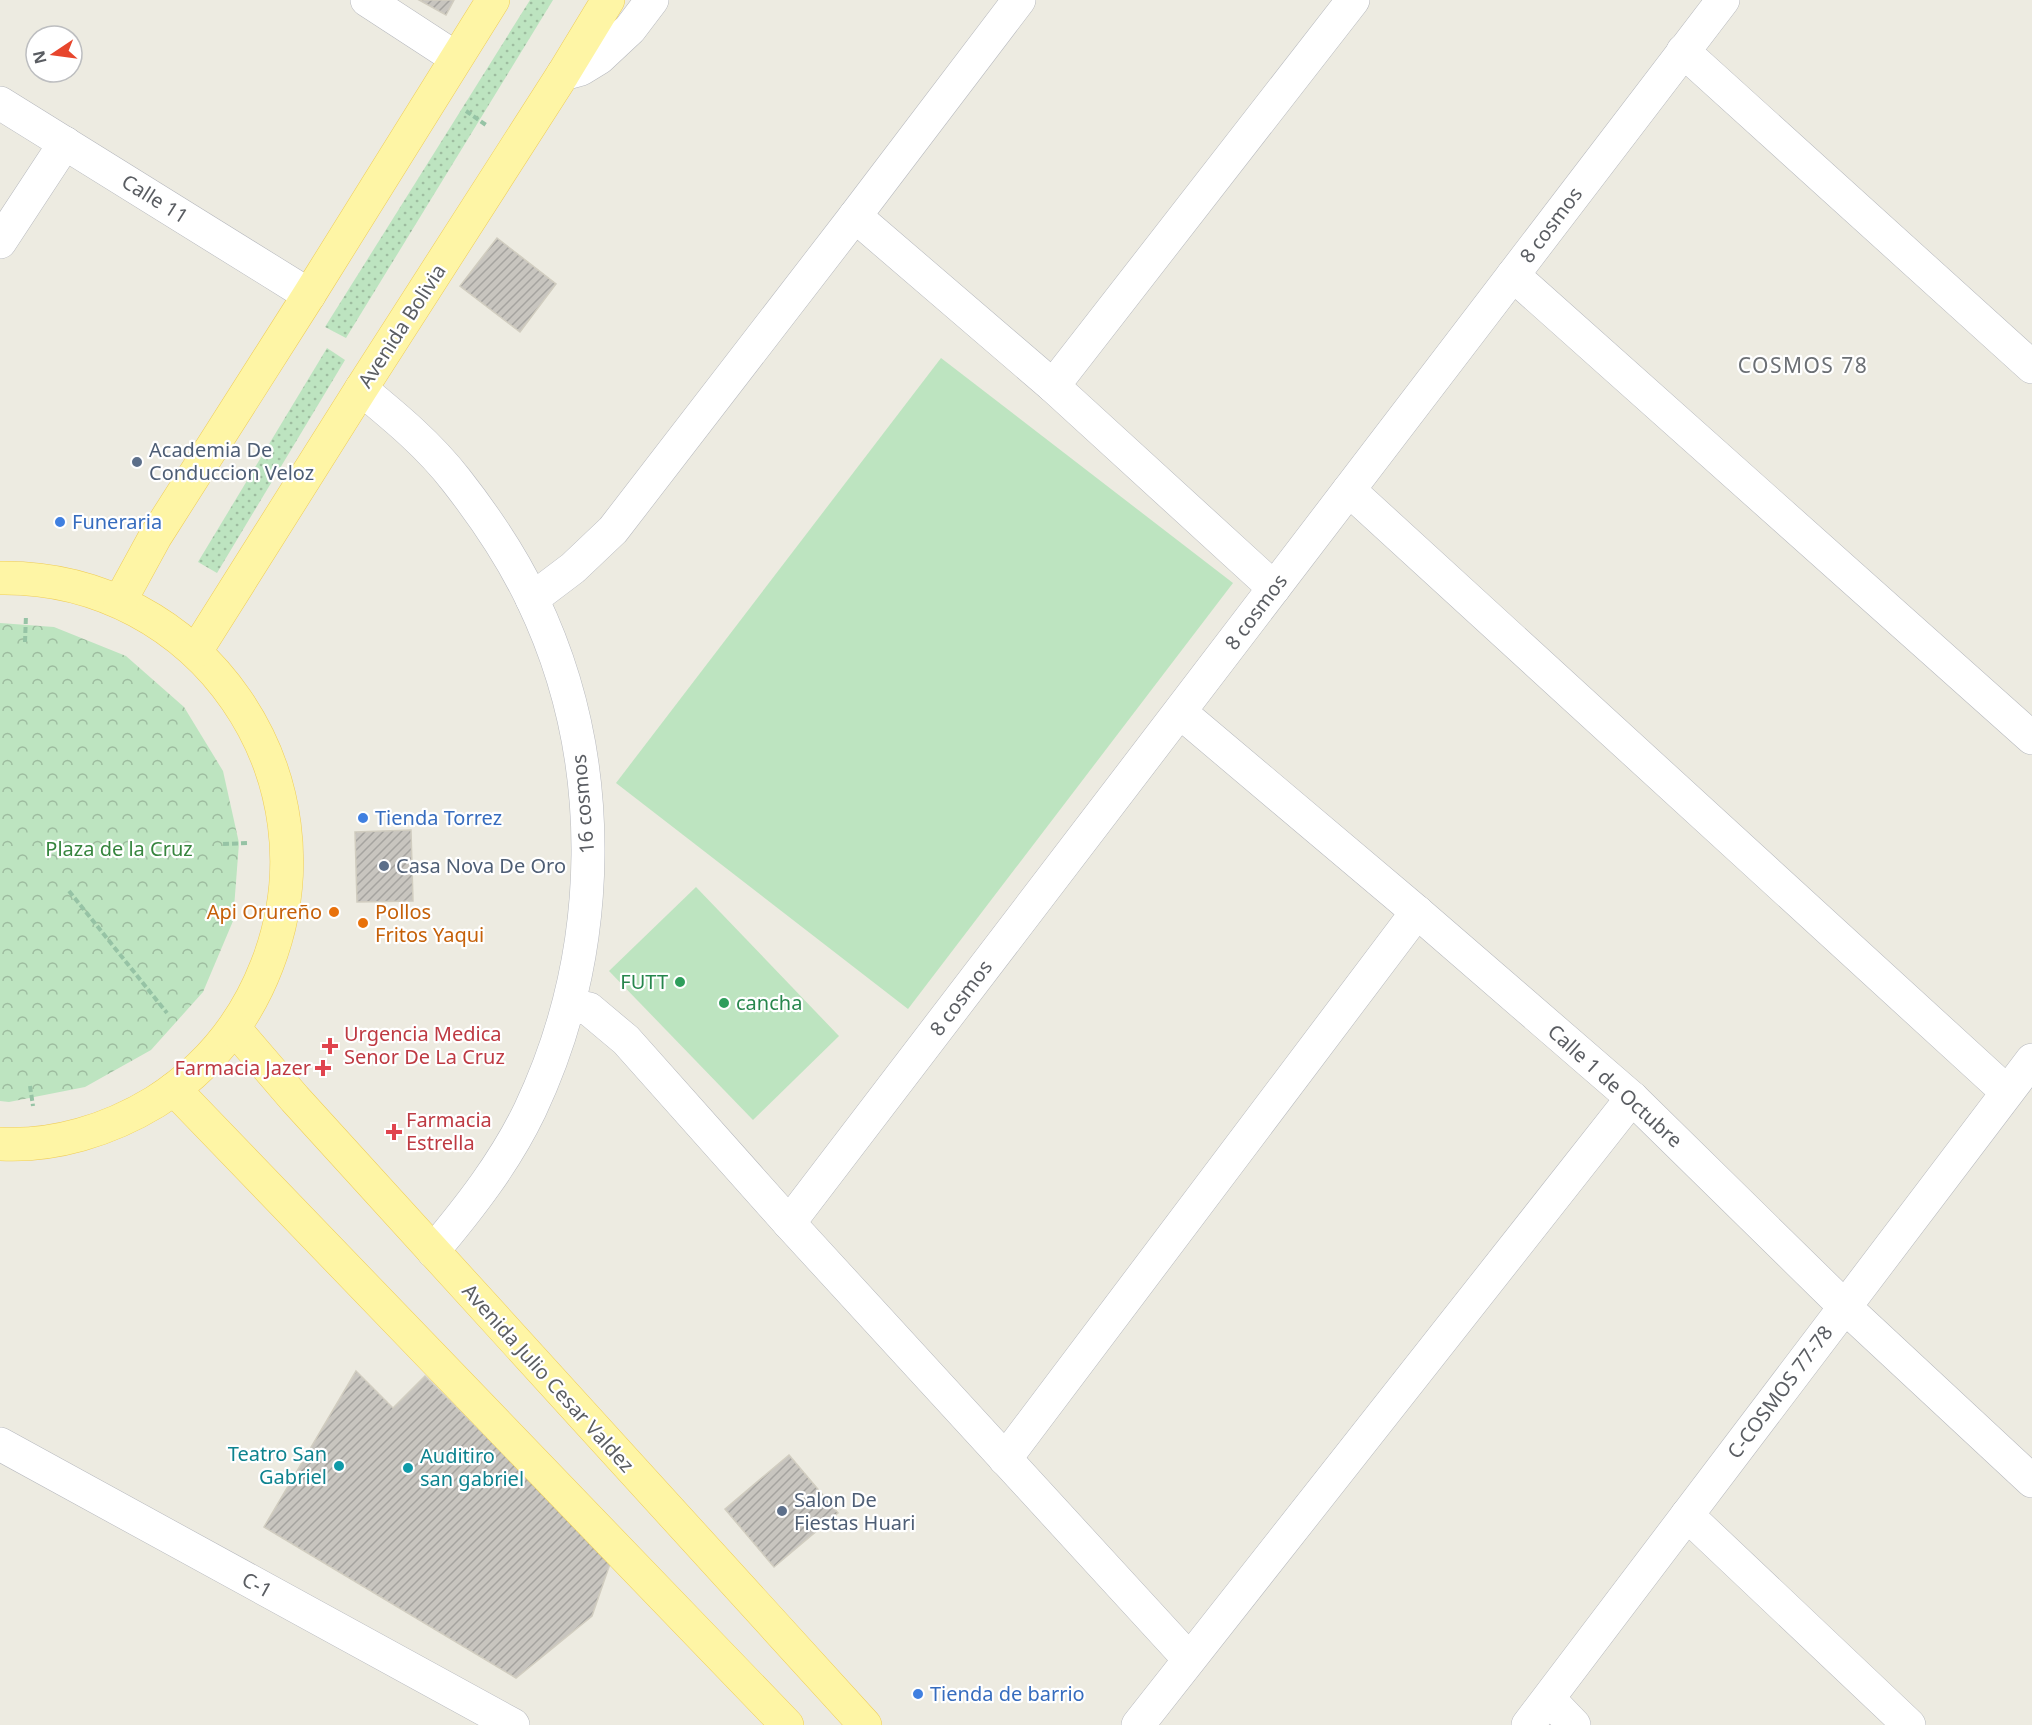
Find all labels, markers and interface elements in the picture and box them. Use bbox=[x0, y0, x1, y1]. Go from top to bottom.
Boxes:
north arrow bbox=[24, 24, 84, 84]
text: N bbox=[27, 49, 52, 66]
street label: Calle 11 bbox=[117, 168, 194, 230]
street label: 8 cosmos bbox=[1513, 181, 1588, 268]
street label: Avenida Bolivia bbox=[351, 259, 452, 393]
district label: COSMOS 78 bbox=[1738, 351, 1868, 379]
place label: Academia De Conduccion Veloz bbox=[149, 436, 314, 486]
marker: Academia De Conduccion Veloz bbox=[130, 455, 144, 469]
place label: Funeraria bbox=[72, 508, 162, 535]
marker: Funeraria bbox=[53, 515, 67, 529]
street label: 8 cosmos bbox=[1218, 568, 1293, 655]
street label: 16 cosmos bbox=[565, 753, 600, 855]
place label: Tienda Torrez bbox=[375, 804, 502, 831]
marker: Tienda Torrez bbox=[356, 811, 370, 825]
park label: Plaza de la Cruz bbox=[45, 835, 193, 862]
place label: Casa Nova De Oro bbox=[396, 852, 566, 879]
marker: Casa Nova De Oro bbox=[377, 859, 391, 873]
place label: Api Orureño bbox=[207, 898, 322, 925]
place label: Pollos Fritos Yaqui bbox=[375, 898, 484, 948]
marker: Api Orureño bbox=[327, 905, 341, 919]
marker: Pollos Fritos Yaqui bbox=[356, 916, 370, 930]
street label: 8 cosmos bbox=[923, 954, 998, 1041]
place label: FUTT bbox=[620, 968, 668, 995]
marker: FUTT bbox=[673, 975, 687, 989]
place label: cancha bbox=[736, 989, 802, 1016]
marker: cancha bbox=[717, 996, 731, 1010]
street label: Calle 1 de Octubre bbox=[1542, 1018, 1688, 1153]
place label: Urgencia Medica Senor De La Cruz bbox=[344, 1020, 505, 1070]
marker: Urgencia Medica Senor De La Cruz bbox=[321, 1037, 339, 1055]
place label: Farmacia Jazer bbox=[174, 1054, 311, 1081]
marker: Farmacia Jazer bbox=[316, 1061, 330, 1075]
place label: Farmacia Estrella bbox=[406, 1106, 492, 1156]
marker: Farmacia Estrella bbox=[387, 1125, 401, 1139]
street label: Avenida Julio Cesar Valdez bbox=[456, 1278, 640, 1478]
street label: C-COSMOS 77-78 bbox=[1721, 1320, 1839, 1464]
place label: Teatro San Gabriel bbox=[228, 1440, 327, 1490]
place label: Auditiro san gabriel bbox=[420, 1442, 524, 1492]
marker: Teatro San Gabriel bbox=[332, 1459, 346, 1473]
marker: Auditiro san gabriel bbox=[401, 1461, 415, 1475]
place label: Salon De Fiestas Huari bbox=[794, 1486, 915, 1536]
marker: Salon De Fiestas Huari bbox=[775, 1504, 789, 1518]
street label: C-1 bbox=[237, 1565, 277, 1604]
place label: Tienda de barrio bbox=[930, 1680, 1085, 1707]
marker: Tienda de barrio bbox=[911, 1687, 925, 1701]

